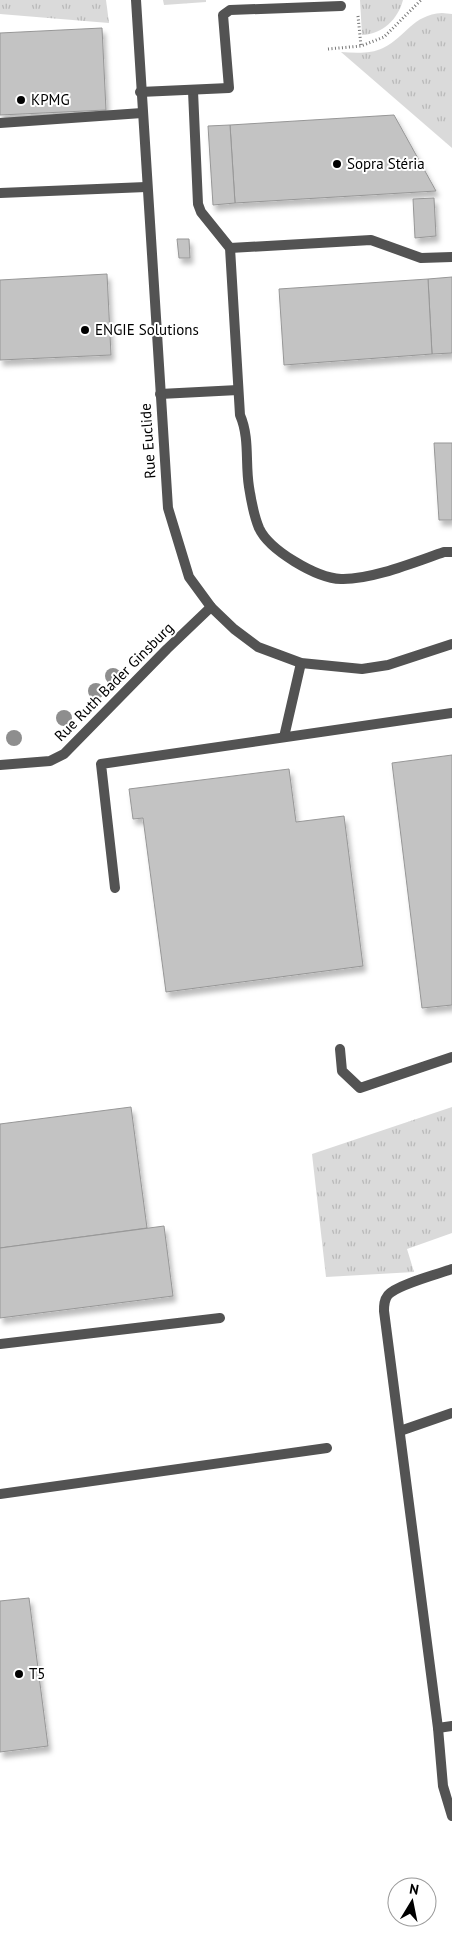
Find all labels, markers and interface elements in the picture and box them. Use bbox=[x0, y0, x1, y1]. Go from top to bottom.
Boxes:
place label: KPMG bbox=[31, 90, 70, 109]
marker: KPMG bbox=[15, 94, 27, 106]
place label: Sopra Stéria bbox=[347, 154, 425, 173]
marker: Sopra Stéria bbox=[331, 158, 343, 170]
place label: ENGIE Solutions bbox=[95, 320, 199, 339]
marker: ENGIE Solutions bbox=[79, 324, 91, 336]
street label: Rue Euclide bbox=[135, 403, 160, 479]
street label: Rue Ruth Bader Ginsburg bbox=[50, 618, 177, 745]
place label: T5 bbox=[29, 1664, 46, 1683]
marker: T5 bbox=[13, 1668, 25, 1680]
north arrow bbox=[387, 1877, 437, 1927]
text: N bbox=[408, 1880, 420, 1899]

